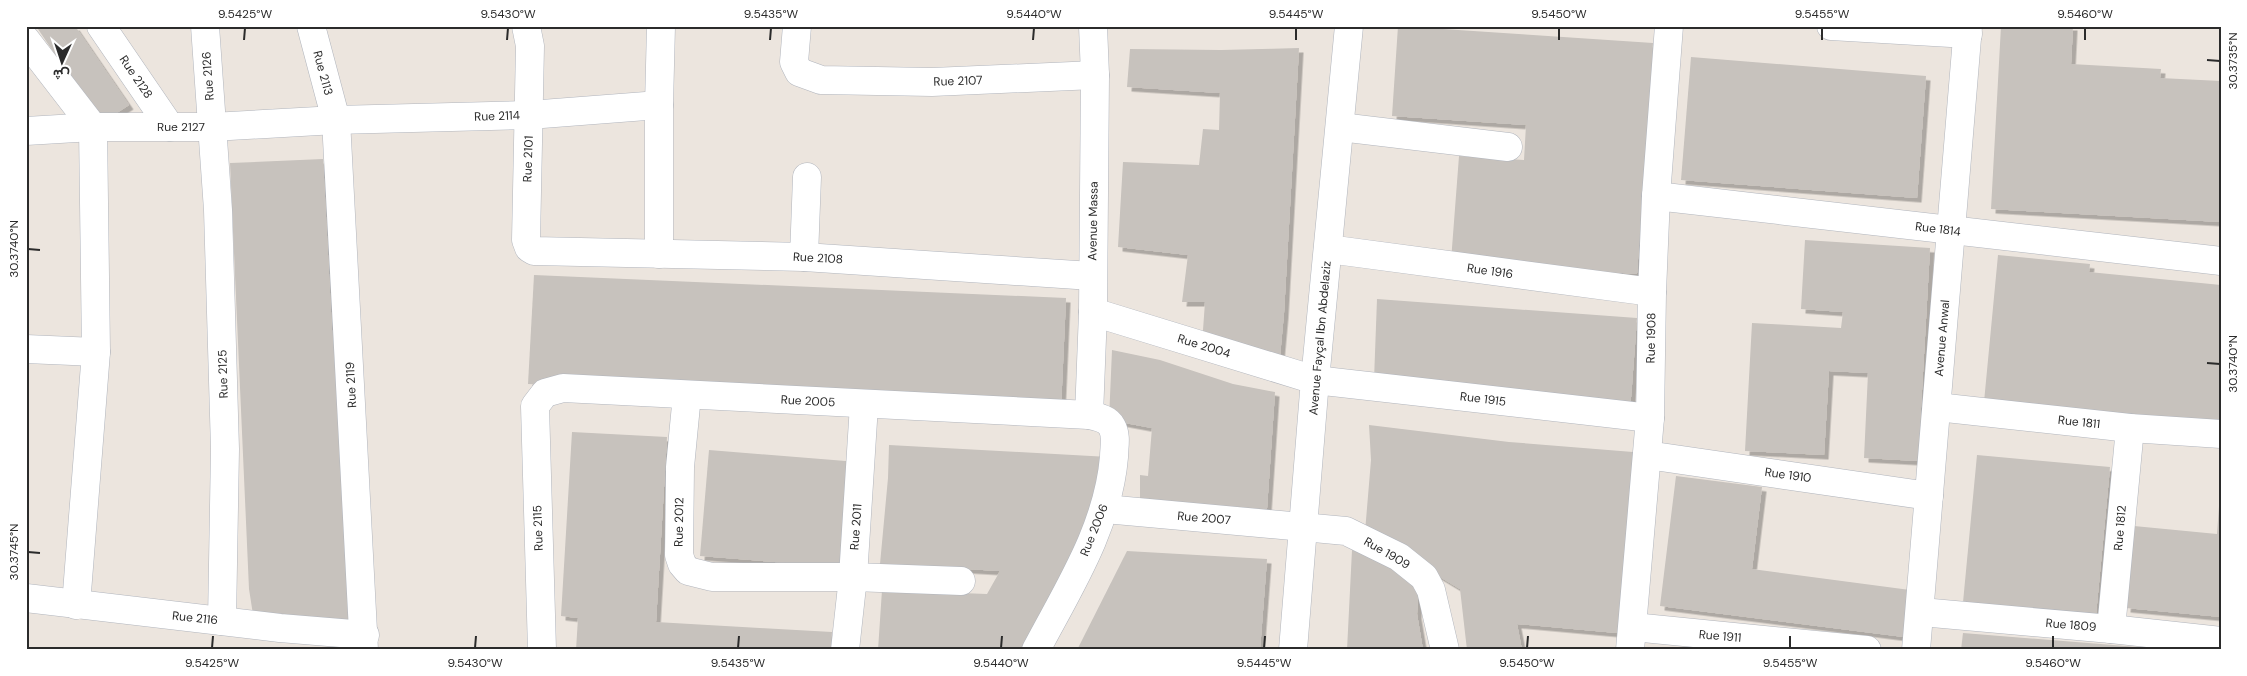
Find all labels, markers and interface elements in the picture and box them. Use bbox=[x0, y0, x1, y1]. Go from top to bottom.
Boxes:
text: 9.5425°W bbox=[218, 6, 272, 22]
text: 9.5430°W bbox=[480, 6, 536, 22]
text: 9.5435°W bbox=[744, 6, 799, 22]
text: 9.5440°W bbox=[1006, 6, 1062, 22]
text: 9.5445°W bbox=[1269, 6, 1324, 22]
text: 9.5450°W bbox=[1531, 6, 1587, 22]
text: 9.5455°W bbox=[1795, 6, 1850, 22]
text: 9.5460°W bbox=[2057, 6, 2113, 22]
text: 30.3735°N bbox=[2225, 32, 2241, 90]
north arrow bbox=[38, 38, 88, 88]
street label: Rue 2113 bbox=[309, 49, 337, 97]
street label: Rue 2126 bbox=[198, 51, 218, 101]
street label: Rue 2128 bbox=[116, 52, 156, 102]
text: ش bbox=[52, 66, 70, 84]
street label: Rue 2107 bbox=[933, 72, 983, 90]
street label: Rue 2114 bbox=[474, 107, 520, 125]
street label: Rue 2127 bbox=[157, 119, 205, 135]
street label: Rue 2101 bbox=[519, 135, 537, 183]
street label: Avenue Massa bbox=[1084, 181, 1102, 261]
street label: Rue 1814 bbox=[1914, 218, 1962, 240]
text: 30.3740°N bbox=[6, 220, 22, 278]
street label: Rue 2108 bbox=[793, 249, 843, 267]
street label: Avenue Fayçal Ibn Abdelaziz bbox=[1305, 260, 1335, 416]
street label: Rue 1916 bbox=[1466, 260, 1514, 282]
street label: Avenue Anwal bbox=[1931, 299, 1953, 377]
street label: Rue 1908 bbox=[1643, 312, 1659, 364]
street label: Rue 2004 bbox=[1176, 330, 1232, 362]
text: 30.3740°N bbox=[2225, 335, 2241, 393]
street label: Rue 2125 bbox=[214, 349, 232, 399]
street label: Rue 2119 bbox=[342, 362, 360, 408]
street label: Rue 1915 bbox=[1459, 388, 1507, 410]
street label: Rue 2005 bbox=[780, 392, 836, 410]
street label: Rue 1811 bbox=[2057, 412, 2101, 432]
street label: Rue 1910 bbox=[1764, 464, 1812, 486]
street label: Rue 2012 bbox=[671, 497, 687, 547]
street label: Rue 2006 bbox=[1076, 502, 1112, 558]
street label: Rue 2011 bbox=[846, 503, 866, 551]
street label: Rue 2115 bbox=[529, 505, 547, 551]
street label: Rue 1812 bbox=[2110, 505, 2130, 551]
street label: Rue 2007 bbox=[1177, 508, 1231, 528]
text: 30.3745°N bbox=[6, 524, 22, 580]
street label: Rue 1909 bbox=[1361, 533, 1413, 573]
street label: Rue 2116 bbox=[171, 608, 219, 628]
street label: Rue 1809 bbox=[2045, 615, 2097, 635]
street label: Rue 1911 bbox=[1698, 626, 1742, 646]
text: 9.5425°W bbox=[185, 655, 239, 671]
text: 9.5430°W bbox=[447, 655, 503, 671]
text: 9.5435°W bbox=[711, 655, 766, 671]
text: 9.5440°W bbox=[973, 655, 1029, 671]
text: 9.5445°W bbox=[1237, 655, 1292, 671]
text: 9.5450°W bbox=[1499, 655, 1555, 671]
text: 9.5455°W bbox=[1763, 655, 1818, 671]
text: 9.5460°W bbox=[2025, 655, 2081, 671]

